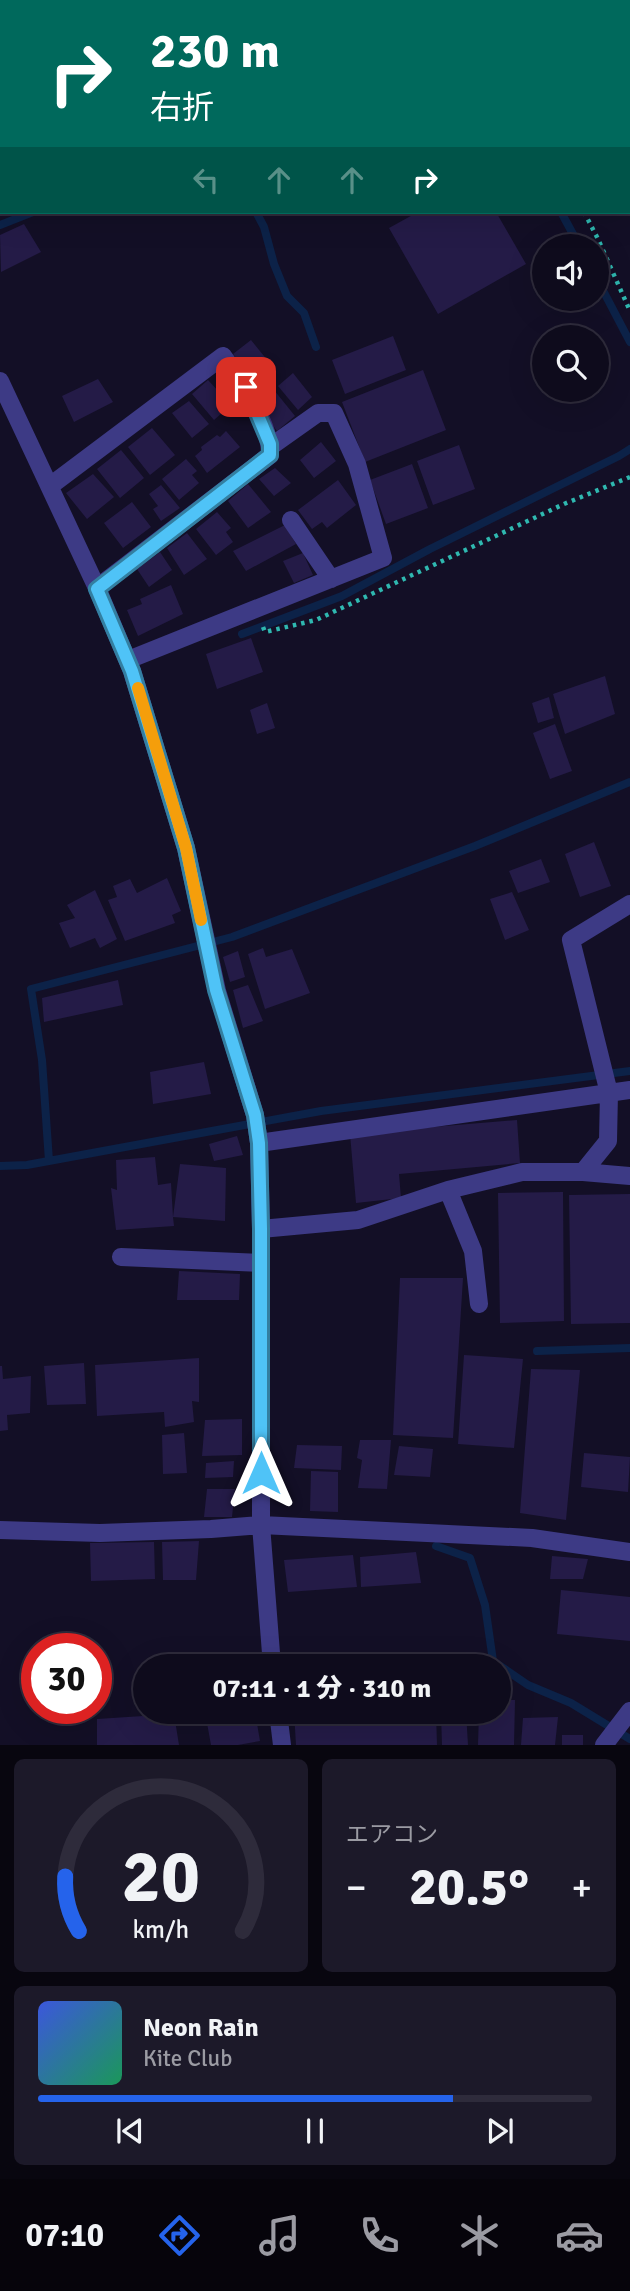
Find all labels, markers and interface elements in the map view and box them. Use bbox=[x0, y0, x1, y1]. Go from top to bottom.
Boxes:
text: 230 m bbox=[150, 21, 280, 81]
icon: right bbox=[35, 28, 126, 119]
text: 右折 bbox=[150, 88, 214, 127]
icon: left bbox=[187, 161, 225, 199]
icon: ahead bbox=[260, 161, 298, 199]
icon: ahead bbox=[333, 161, 371, 199]
icon: right bbox=[406, 161, 444, 199]
map controls bbox=[532, 234, 609, 402]
button: sound bbox=[532, 234, 609, 311]
button: search bbox=[532, 325, 609, 402]
pin bbox=[216, 357, 276, 417]
icon: arrive bbox=[227, 368, 265, 406]
position arrow bbox=[224, 1436, 298, 1510]
speed limit sign: 30 bbox=[21, 1633, 112, 1724]
text: 07:11 · 1 分 · 310 m bbox=[213, 1673, 431, 1705]
text: エアコン bbox=[346, 1820, 438, 1849]
text: 20 bbox=[122, 1834, 200, 1923]
text: 20.5° bbox=[409, 1855, 529, 1919]
text: − bbox=[346, 1864, 367, 1911]
text: + bbox=[571, 1864, 592, 1911]
text: km/h bbox=[133, 1914, 189, 1945]
text: Neon Rain bbox=[143, 2012, 259, 2044]
text: Kite Club bbox=[143, 2044, 232, 2073]
icon: previous bbox=[111, 2112, 149, 2150]
icon: pause bbox=[296, 2112, 334, 2150]
icon: next bbox=[481, 2112, 519, 2150]
icon: directions bbox=[155, 2211, 204, 2260]
icon: music bbox=[255, 2211, 304, 2260]
icon: phone bbox=[355, 2211, 404, 2260]
icon: climate bbox=[455, 2211, 504, 2260]
icon: car bbox=[555, 2211, 604, 2260]
text: 07:10 bbox=[26, 2216, 104, 2255]

